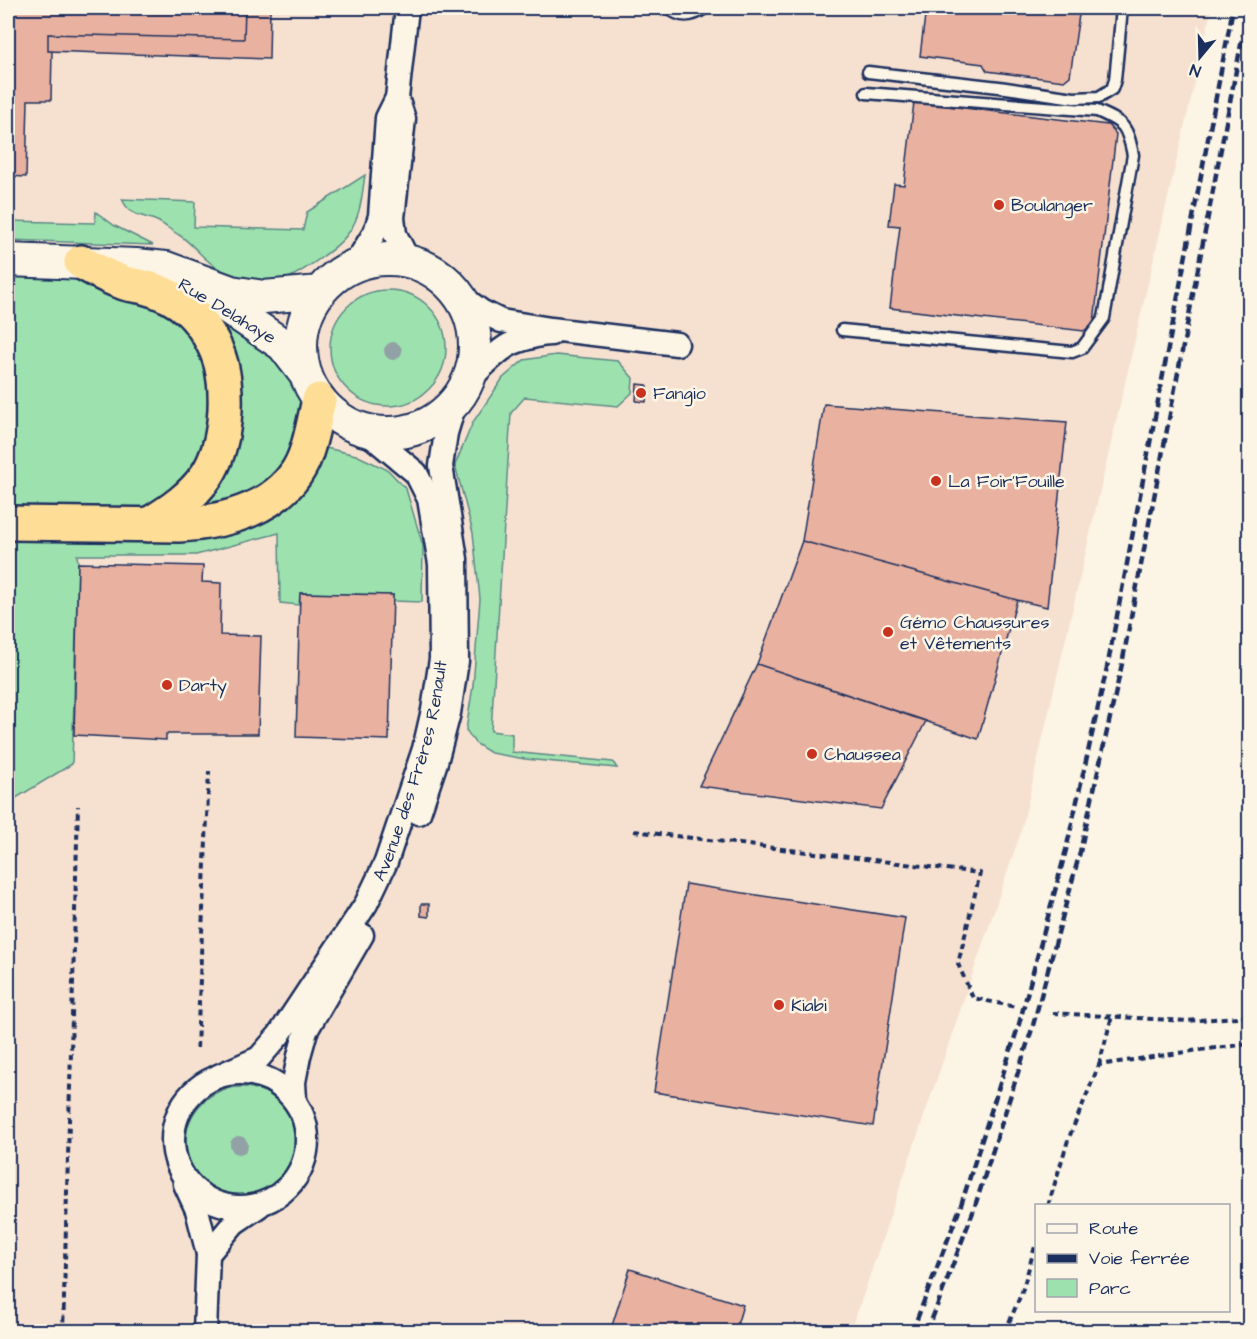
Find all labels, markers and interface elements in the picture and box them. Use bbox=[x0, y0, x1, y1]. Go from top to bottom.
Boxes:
north arrow bbox=[1170, 27, 1230, 87]
text: N bbox=[1187, 58, 1204, 82]
place label: Boulanger bbox=[1011, 193, 1093, 219]
marker: Boulanger bbox=[992, 198, 1006, 212]
street label: Rue Delahaye bbox=[173, 272, 281, 351]
place label: Fangio bbox=[653, 381, 706, 407]
marker: Fangio bbox=[634, 386, 648, 400]
place label: La Foir'Fouille bbox=[948, 469, 1065, 494]
marker: La Foir'Fouille bbox=[929, 474, 943, 488]
place label: Gémo Chaussures et Vêtements bbox=[900, 610, 1049, 656]
marker: Gémo Chaussures et Vêtements bbox=[881, 625, 895, 639]
street label: Avenue des Frères Renault bbox=[366, 658, 453, 885]
place label: Darty bbox=[179, 673, 227, 699]
marker: Darty bbox=[160, 678, 174, 692]
place label: Chaussea bbox=[824, 742, 901, 767]
marker: Chaussea bbox=[805, 747, 819, 761]
place label: Kiabi bbox=[791, 993, 827, 1018]
marker: Kiabi bbox=[772, 998, 786, 1012]
legend bbox=[1035, 1204, 1230, 1312]
text: Route bbox=[1089, 1216, 1138, 1241]
text: Voie ferrée bbox=[1089, 1246, 1190, 1271]
text: Parc bbox=[1089, 1276, 1131, 1301]

